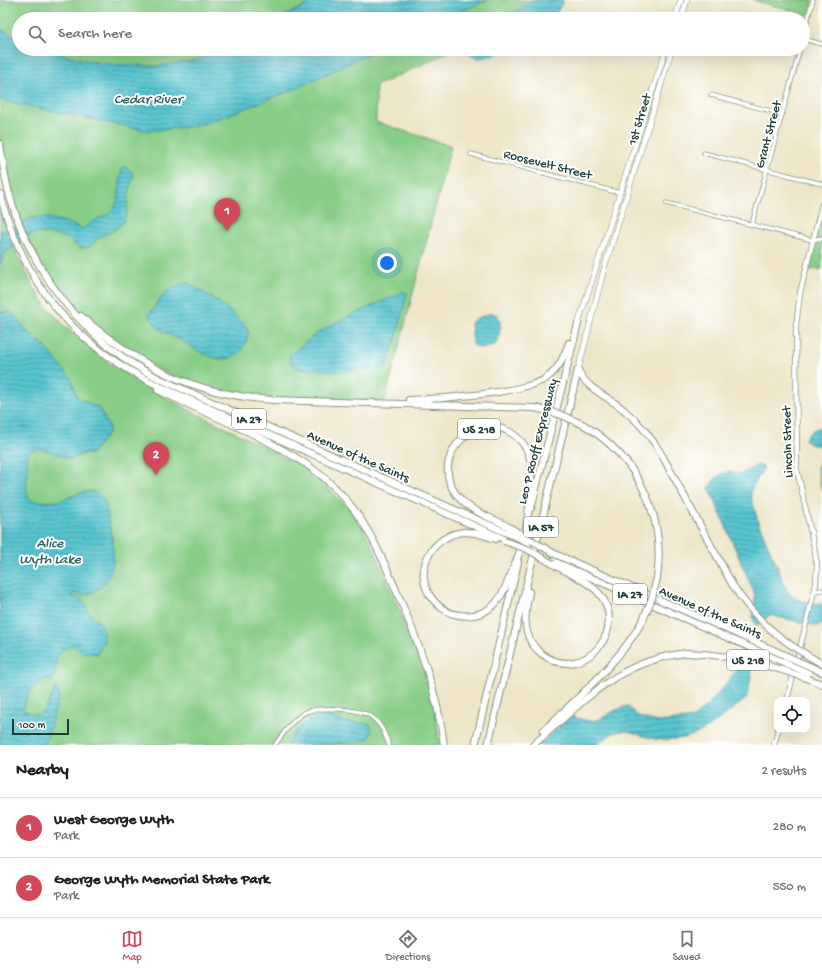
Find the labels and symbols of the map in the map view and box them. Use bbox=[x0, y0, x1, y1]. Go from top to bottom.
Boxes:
street label: 1st Street bbox=[625, 91, 656, 148]
water label: Cedar River bbox=[114, 92, 185, 109]
street label: Grant Street bbox=[753, 98, 786, 170]
street label: Roosevelt Street bbox=[502, 147, 595, 184]
pin: 1 bbox=[214, 198, 240, 231]
your location bbox=[377, 253, 397, 273]
street label: Leo P Rooff Expressway bbox=[516, 377, 561, 506]
street label: Lincoln Street bbox=[780, 404, 797, 478]
road number: IA 27 bbox=[232, 409, 266, 429]
road number: US 218 bbox=[458, 419, 500, 439]
street label: Avenue of the Saints bbox=[305, 428, 413, 487]
pin: 2 bbox=[143, 442, 169, 475]
road number: IA 57 bbox=[524, 517, 558, 537]
water label: Alice Wyth Lake bbox=[19, 536, 82, 569]
road number: IA 27 bbox=[613, 584, 647, 604]
street label: Avenue of the Saints bbox=[657, 584, 765, 643]
road number: US 218 bbox=[727, 650, 769, 670]
scale bar bbox=[12, 717, 69, 736]

